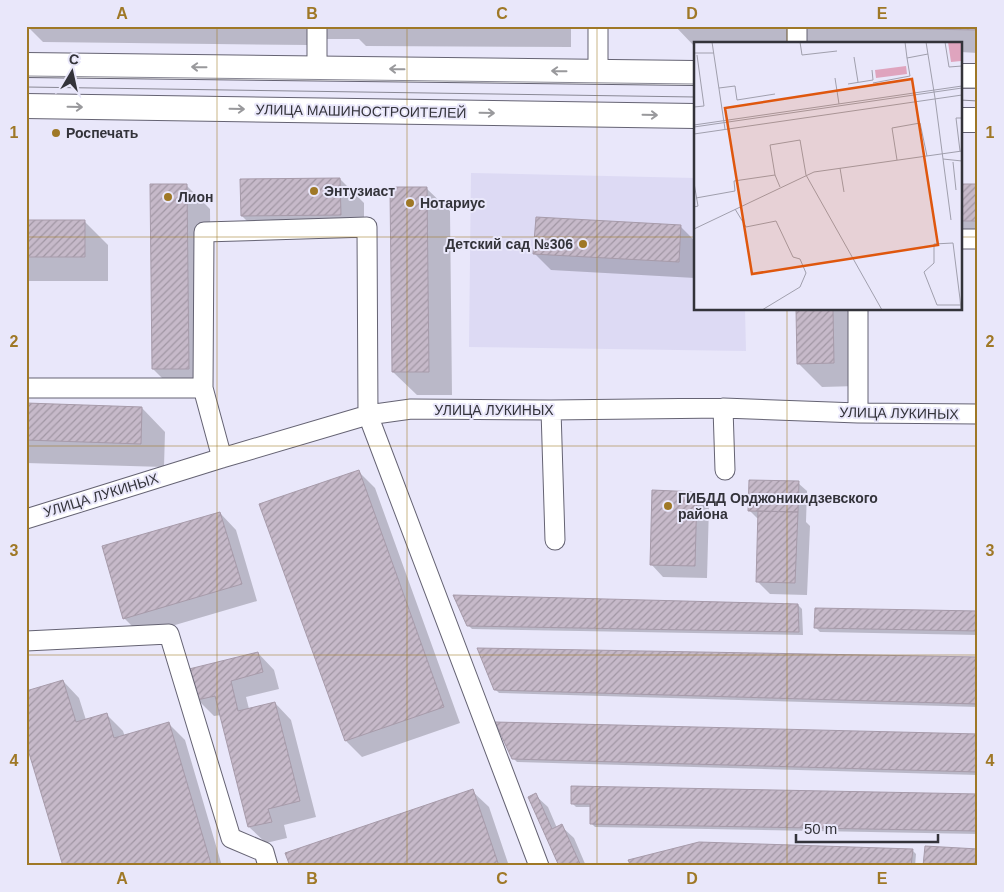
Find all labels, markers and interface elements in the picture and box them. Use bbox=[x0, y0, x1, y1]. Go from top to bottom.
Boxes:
text: A bbox=[116, 5, 128, 22]
text: B bbox=[306, 5, 318, 22]
text: C bbox=[496, 5, 508, 22]
text: D bbox=[686, 5, 698, 22]
text: E bbox=[877, 5, 888, 22]
inset map bbox=[694, 42, 962, 310]
north arrow bbox=[48, 48, 98, 98]
text: С bbox=[68, 50, 80, 68]
one-way arrow bbox=[191, 62, 208, 72]
one-way arrow bbox=[389, 64, 405, 74]
one-way arrow bbox=[551, 67, 567, 76]
street label: УЛИЦА МАШИНОСТРОИТЕЛЕЙ bbox=[255, 100, 467, 121]
one-way arrow bbox=[67, 102, 83, 111]
one-way arrow bbox=[229, 104, 245, 114]
one-way arrow bbox=[479, 108, 495, 118]
one-way arrow bbox=[642, 110, 658, 120]
text: 1 bbox=[10, 124, 19, 141]
text: 1 bbox=[986, 124, 995, 141]
place label: Роспечать bbox=[66, 125, 139, 141]
marker: Роспечать bbox=[50, 127, 62, 139]
place label: Энтузиаст bbox=[324, 183, 395, 199]
marker: Энтузиаст bbox=[308, 185, 320, 197]
place label: Лион bbox=[178, 189, 213, 205]
marker: Лион bbox=[162, 191, 174, 203]
place label: Нотариус bbox=[420, 195, 486, 211]
marker: Нотариус bbox=[404, 197, 416, 209]
place label: Детский сад №306 bbox=[445, 236, 573, 252]
marker: Детский сад №306 bbox=[577, 238, 589, 250]
text: 2 bbox=[10, 333, 19, 350]
text: 2 bbox=[986, 333, 995, 350]
street label: УЛИЦА ЛУКИНЫХ bbox=[434, 402, 554, 418]
street label: УЛИЦА ЛУКИНЫХ bbox=[839, 404, 959, 422]
street label: УЛИЦА ЛУКИНЫХ bbox=[42, 470, 161, 520]
place label: ГИБДД Орджоникидзевского района bbox=[678, 490, 878, 522]
marker: ГИБДД Орджоникидзевского района bbox=[662, 500, 674, 512]
text: 3 bbox=[10, 542, 19, 559]
text: 3 bbox=[986, 542, 995, 559]
text: 4 bbox=[10, 752, 19, 769]
text: 4 bbox=[986, 752, 995, 769]
scale bar bbox=[796, 812, 939, 844]
text: 50 m bbox=[804, 820, 837, 837]
text: A bbox=[116, 870, 128, 887]
text: B bbox=[306, 870, 318, 887]
text: C bbox=[496, 870, 508, 887]
text: D bbox=[686, 870, 698, 887]
text: E bbox=[877, 870, 888, 887]

